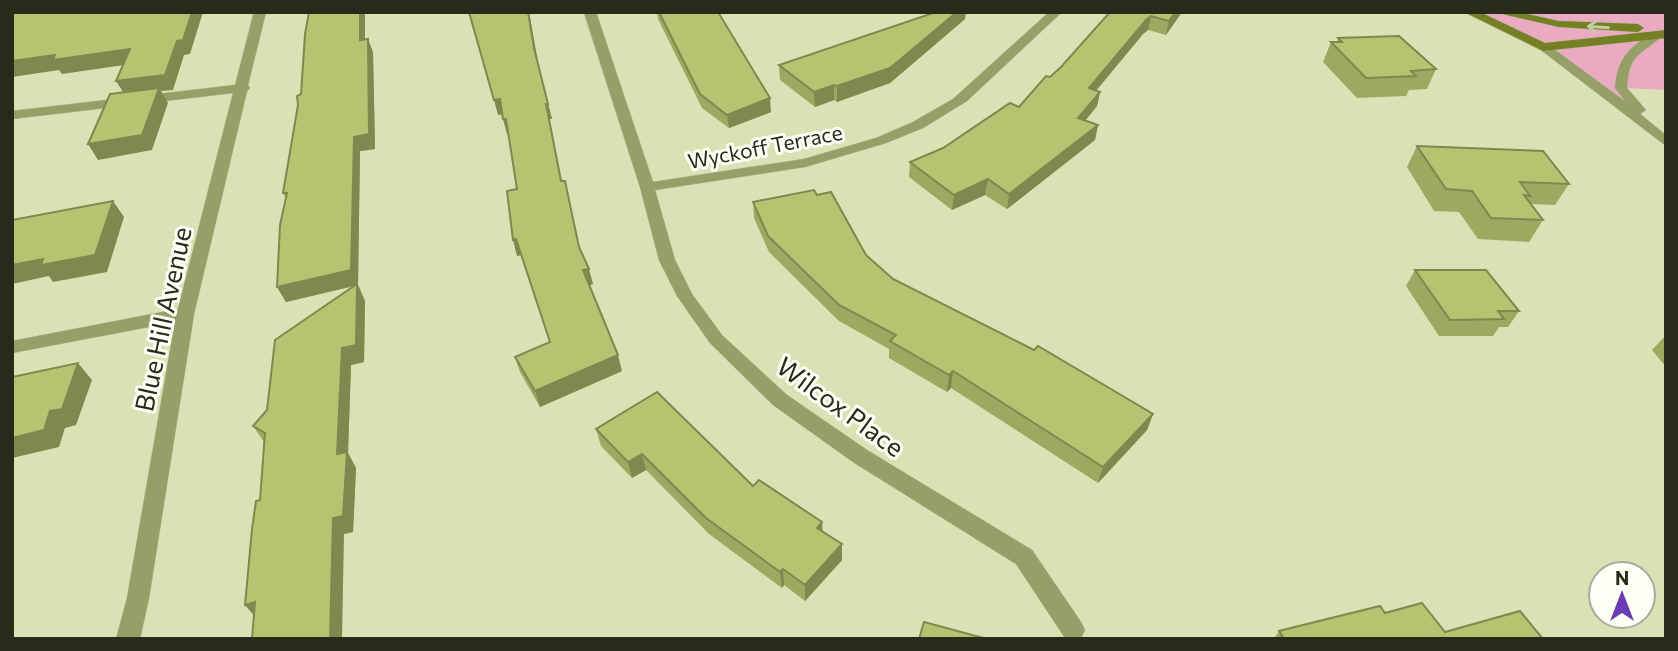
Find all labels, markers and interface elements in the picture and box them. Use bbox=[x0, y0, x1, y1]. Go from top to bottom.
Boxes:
one-way arrow bbox=[1587, 20, 1609, 33]
street label: Wyckoff Terrace bbox=[686, 119, 844, 173]
street label: Blue Hill Avenue bbox=[127, 224, 197, 414]
street label: Wilcox Place bbox=[771, 350, 911, 462]
north arrow bbox=[1587, 560, 1657, 630]
text: N bbox=[1615, 566, 1629, 589]

